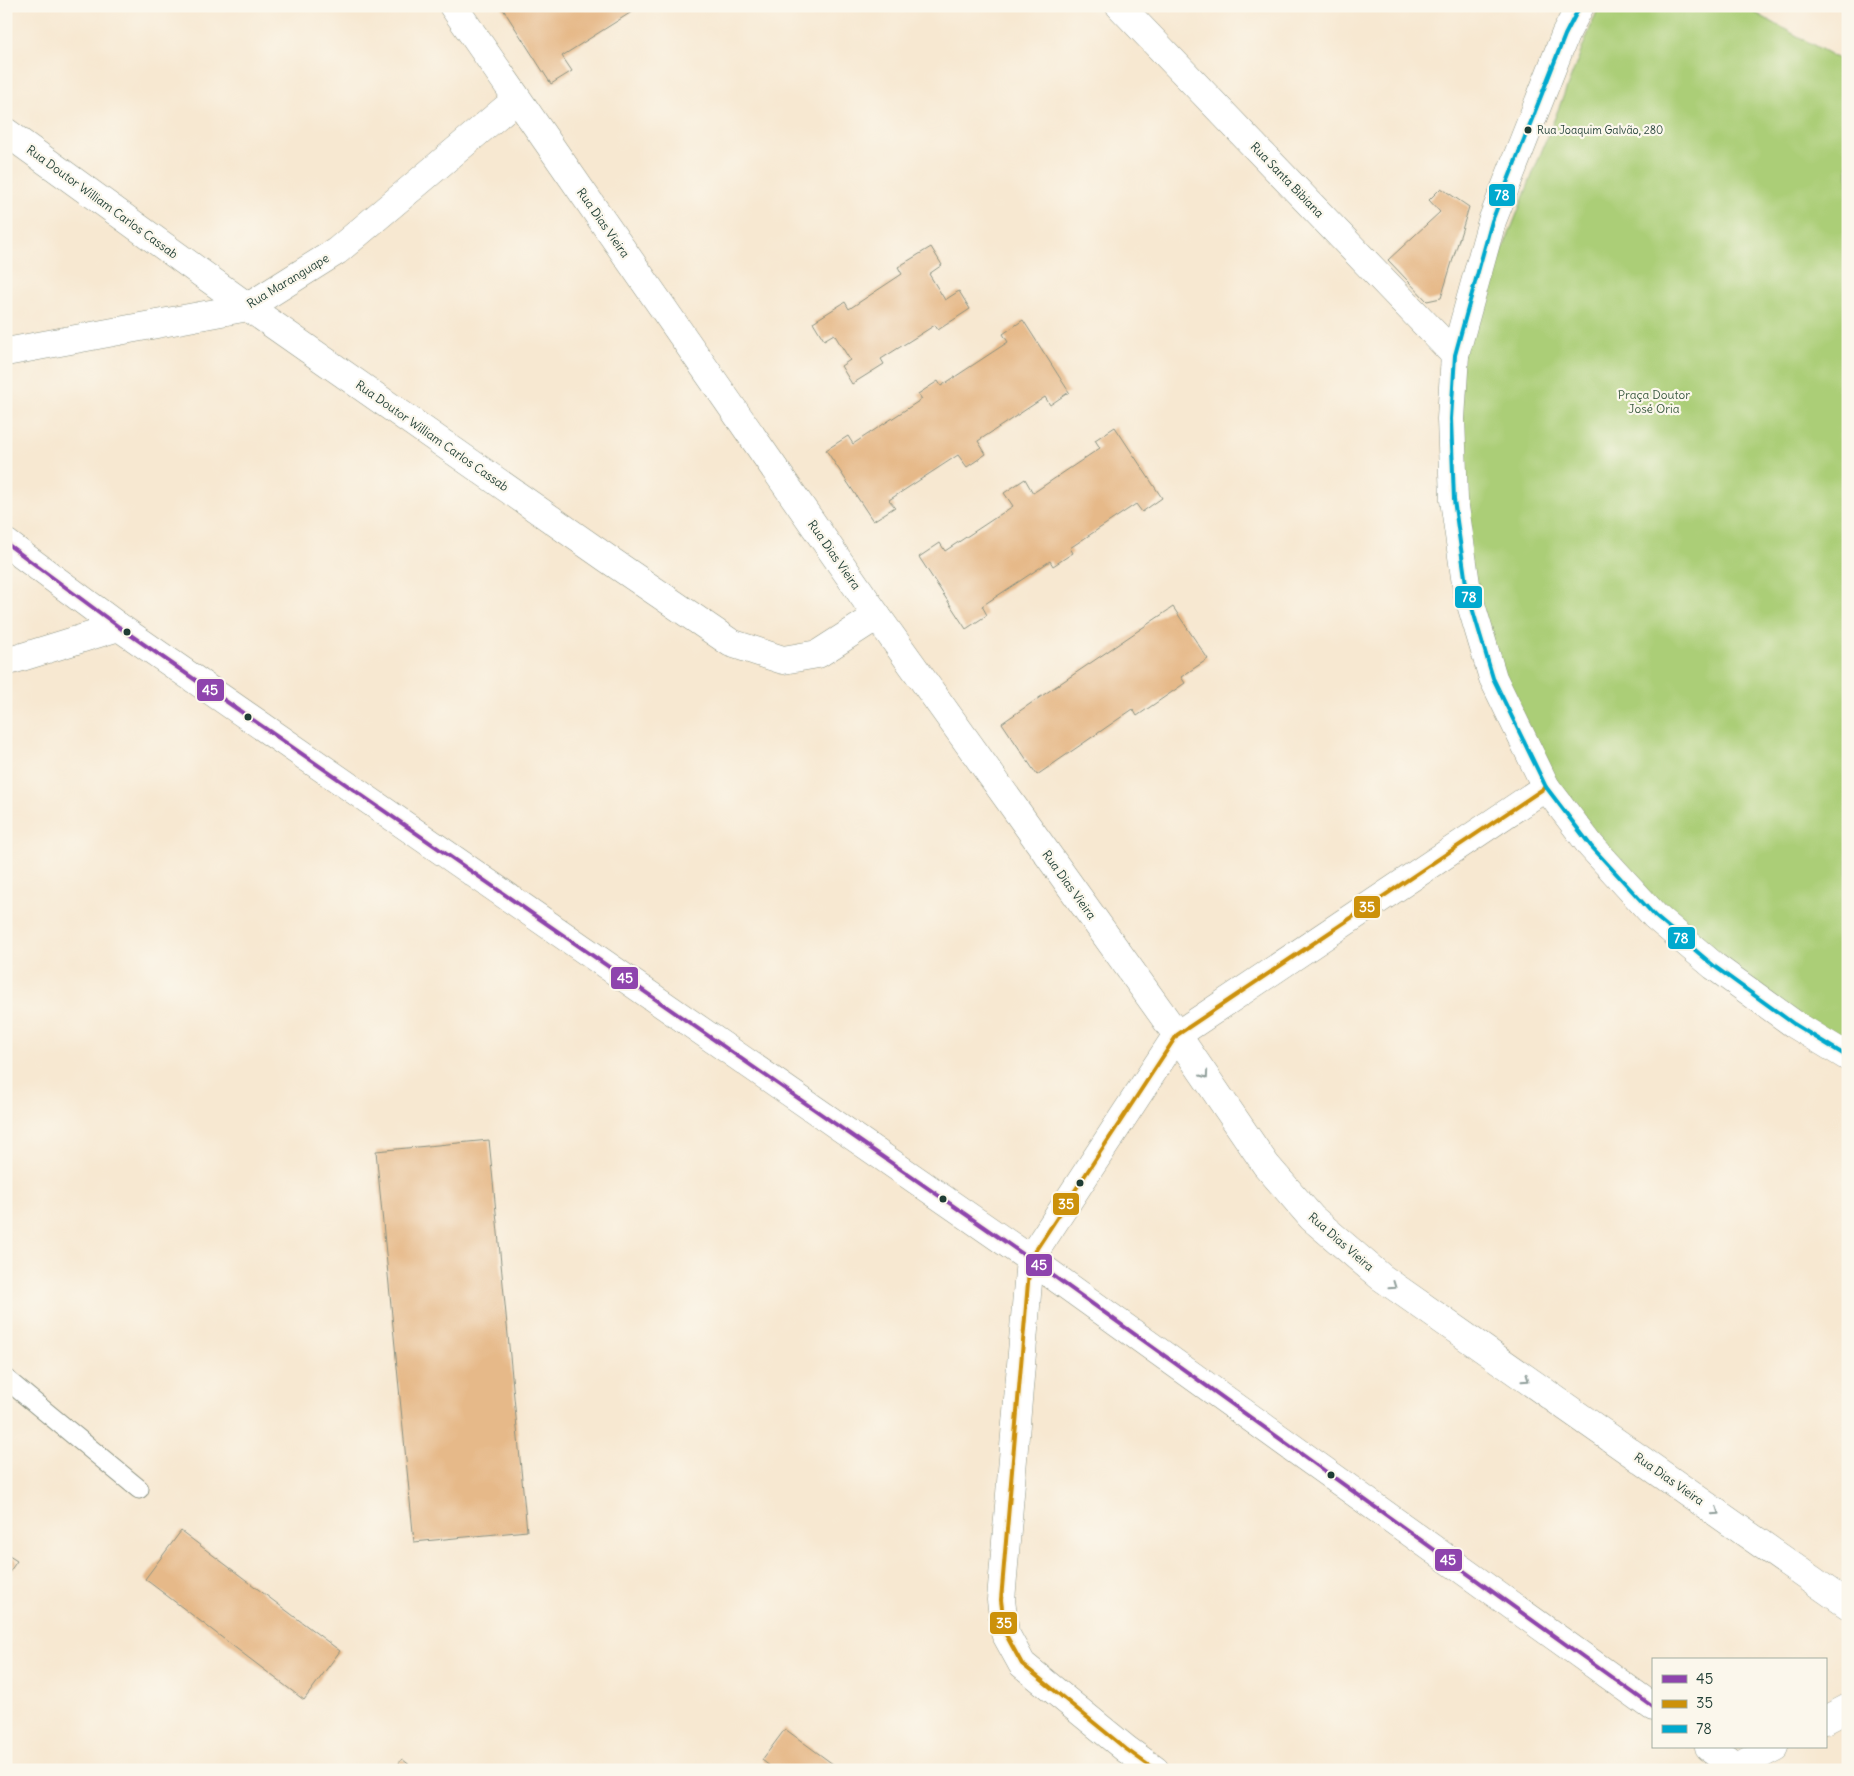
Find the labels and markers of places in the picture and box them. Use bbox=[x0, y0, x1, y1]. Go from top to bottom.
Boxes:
place label: Rua Joaquim Galvão, 280 bbox=[1537, 123, 1663, 137]
marker: Rua Joaquim Galvão, 280 bbox=[1523, 125, 1533, 135]
unlabelled marker bbox=[122, 627, 132, 637]
unlabelled marker bbox=[243, 712, 253, 722]
unlabelled marker bbox=[1075, 1178, 1085, 1188]
unlabelled marker bbox=[938, 1194, 948, 1204]
unlabelled marker bbox=[1326, 1470, 1336, 1480]

